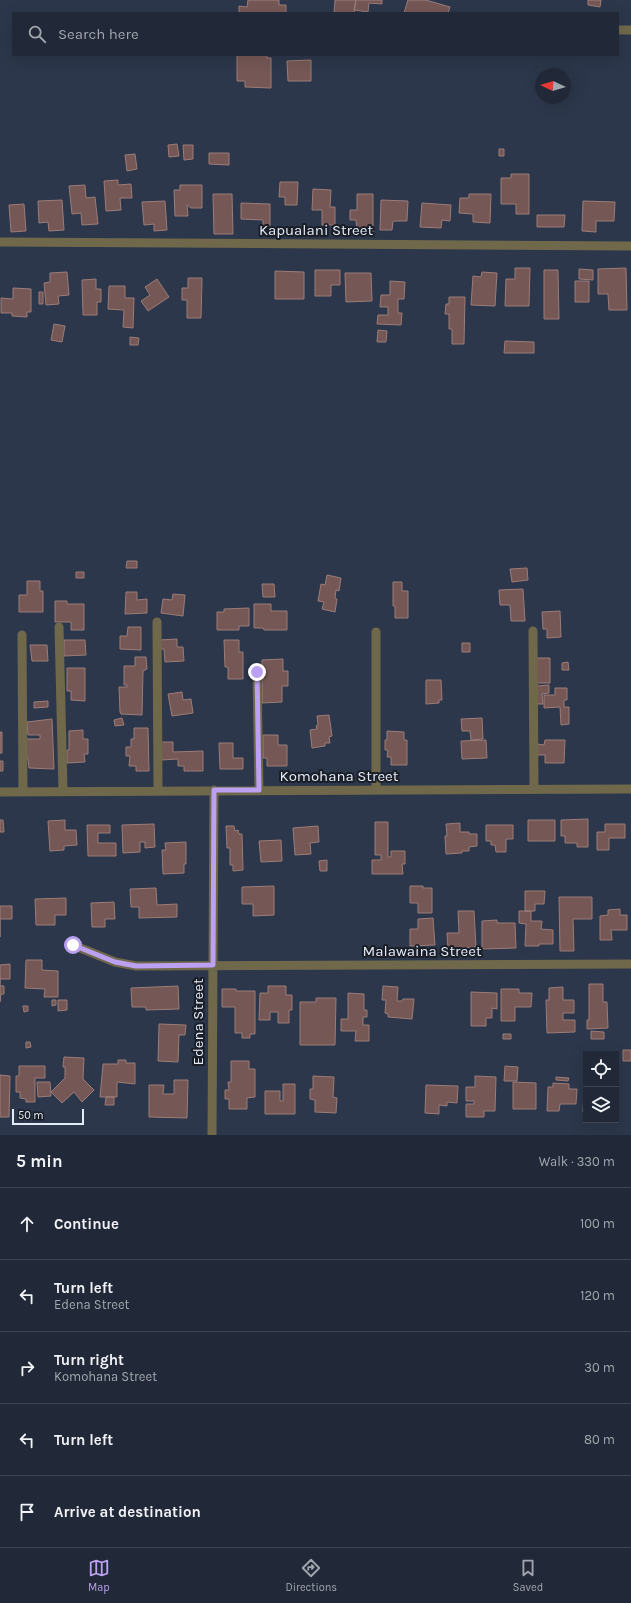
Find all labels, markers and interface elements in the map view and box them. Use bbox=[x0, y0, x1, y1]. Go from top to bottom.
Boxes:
search box bbox=[12, 12, 619, 56]
icon: search bbox=[26, 23, 48, 45]
text: Search here bbox=[58, 25, 139, 43]
north arrow bbox=[535, 68, 571, 104]
street label: Kapualani Street bbox=[259, 221, 373, 239]
route end bbox=[248, 663, 266, 681]
street label: Komohana Street bbox=[280, 767, 399, 785]
route start bbox=[64, 936, 82, 954]
street label: Malawaina Street bbox=[362, 942, 482, 960]
street label: Edena Street bbox=[189, 978, 207, 1066]
map controls bbox=[583, 1051, 619, 1123]
button: locate bbox=[583, 1051, 619, 1087]
button: layers bbox=[583, 1087, 619, 1123]
scale bar bbox=[12, 1107, 84, 1126]
text: 50 m bbox=[18, 1109, 44, 1122]
text: 5 min bbox=[16, 1151, 63, 1171]
text: Walk · 330 m bbox=[539, 1154, 615, 1169]
icon: ahead bbox=[16, 1213, 38, 1235]
text: Continue bbox=[54, 1215, 119, 1233]
text: 100 m bbox=[580, 1216, 615, 1231]
text: Turn left bbox=[54, 1279, 113, 1297]
icon: left bbox=[16, 1285, 38, 1307]
text: 120 m bbox=[580, 1288, 615, 1303]
text: Edena Street bbox=[54, 1297, 129, 1312]
text: Turn right bbox=[54, 1351, 124, 1369]
icon: right bbox=[16, 1357, 38, 1379]
text: 30 m bbox=[584, 1360, 615, 1375]
text: Komohana Street bbox=[54, 1369, 157, 1384]
icon: left bbox=[16, 1429, 38, 1451]
text: Turn left bbox=[54, 1431, 113, 1449]
text: 80 m bbox=[584, 1432, 615, 1447]
icon: arrive bbox=[16, 1501, 38, 1523]
text: Arrive at destination bbox=[54, 1503, 201, 1521]
tab: Map bbox=[88, 1557, 110, 1594]
tab: Directions bbox=[285, 1557, 337, 1594]
tab: Saved bbox=[513, 1557, 543, 1594]

